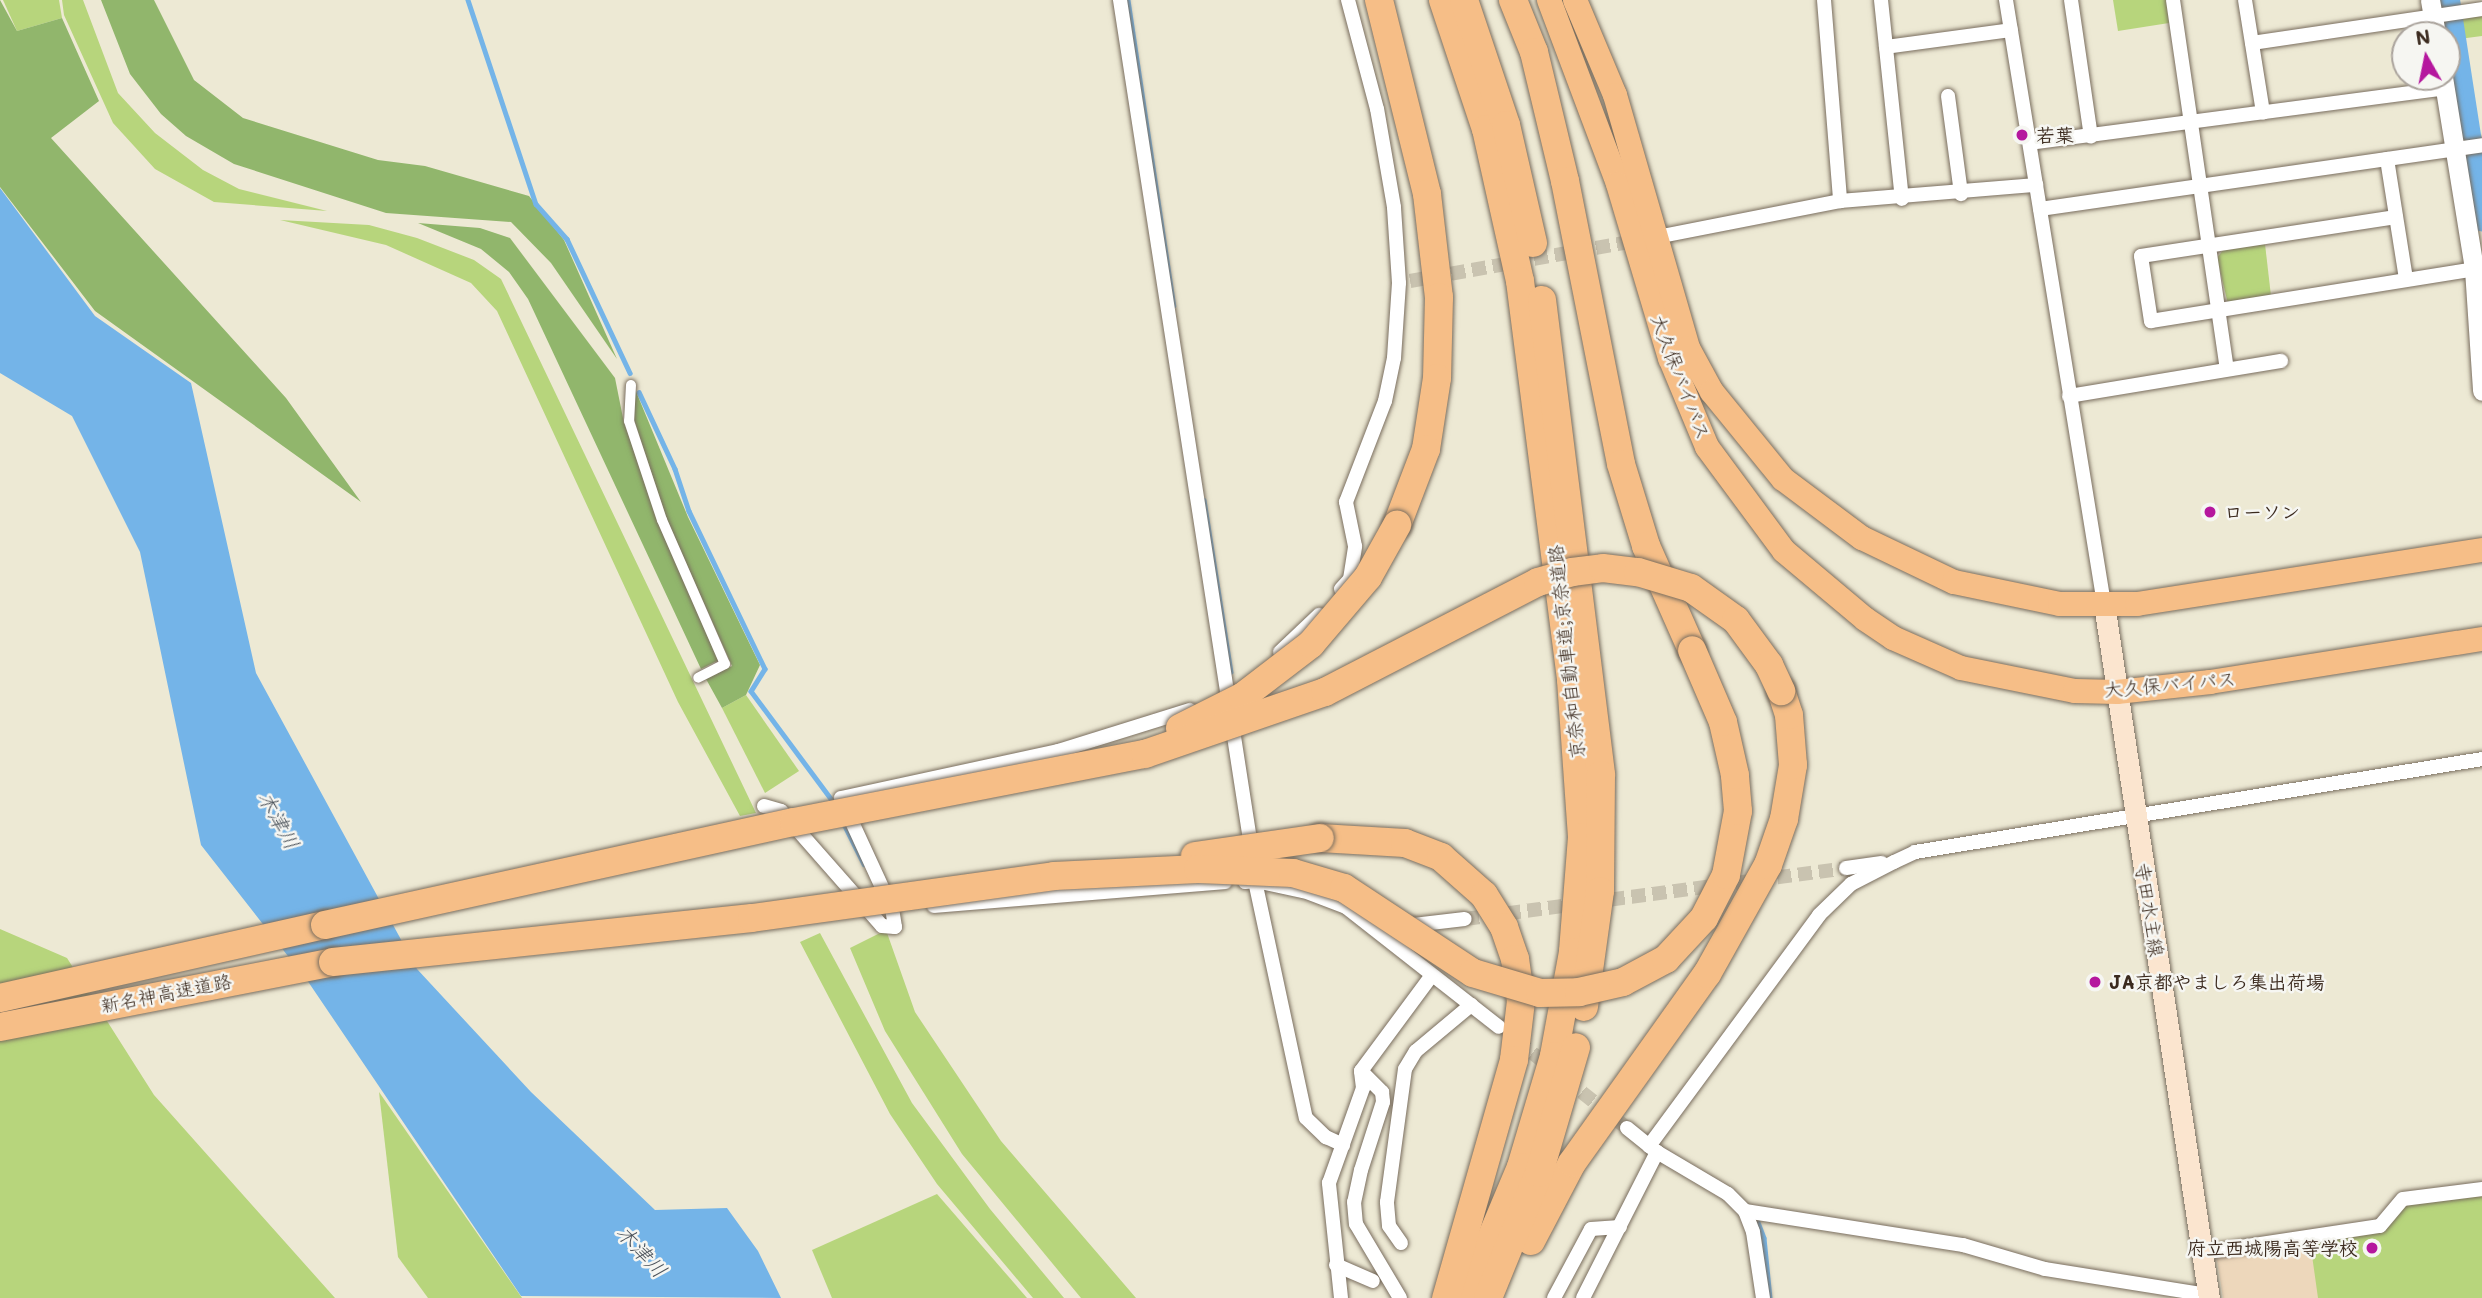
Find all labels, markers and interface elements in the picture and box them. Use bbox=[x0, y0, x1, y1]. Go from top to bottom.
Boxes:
north arrow bbox=[2391, 21, 2461, 91]
text: N bbox=[2414, 23, 2432, 50]
place label: 若葉 bbox=[2036, 124, 2074, 146]
marker: 若葉 bbox=[2014, 127, 2030, 143]
street label: 大久保バイパス bbox=[1647, 311, 1715, 443]
place label: ローソン bbox=[2224, 501, 2300, 523]
marker: ローソン bbox=[2202, 504, 2218, 520]
street label: 京奈和自動車道;京奈道路 bbox=[1543, 544, 1589, 760]
street label: 大久保バイパス bbox=[2103, 667, 2237, 701]
water label: 木津川 bbox=[253, 786, 305, 854]
street label: 寺田水主線 bbox=[2131, 861, 2169, 959]
street label: 新名神高速道路 bbox=[99, 969, 233, 1017]
place label: JA京都やましろ集出荷場 bbox=[2109, 971, 2325, 993]
marker: JA京都やましろ集出荷場 bbox=[2087, 974, 2103, 990]
water label: 木津川 bbox=[611, 1219, 673, 1283]
place label: 府立西城陽高等学校 bbox=[2187, 1237, 2358, 1259]
marker: 府立西城陽高等学校 bbox=[2364, 1240, 2380, 1256]

